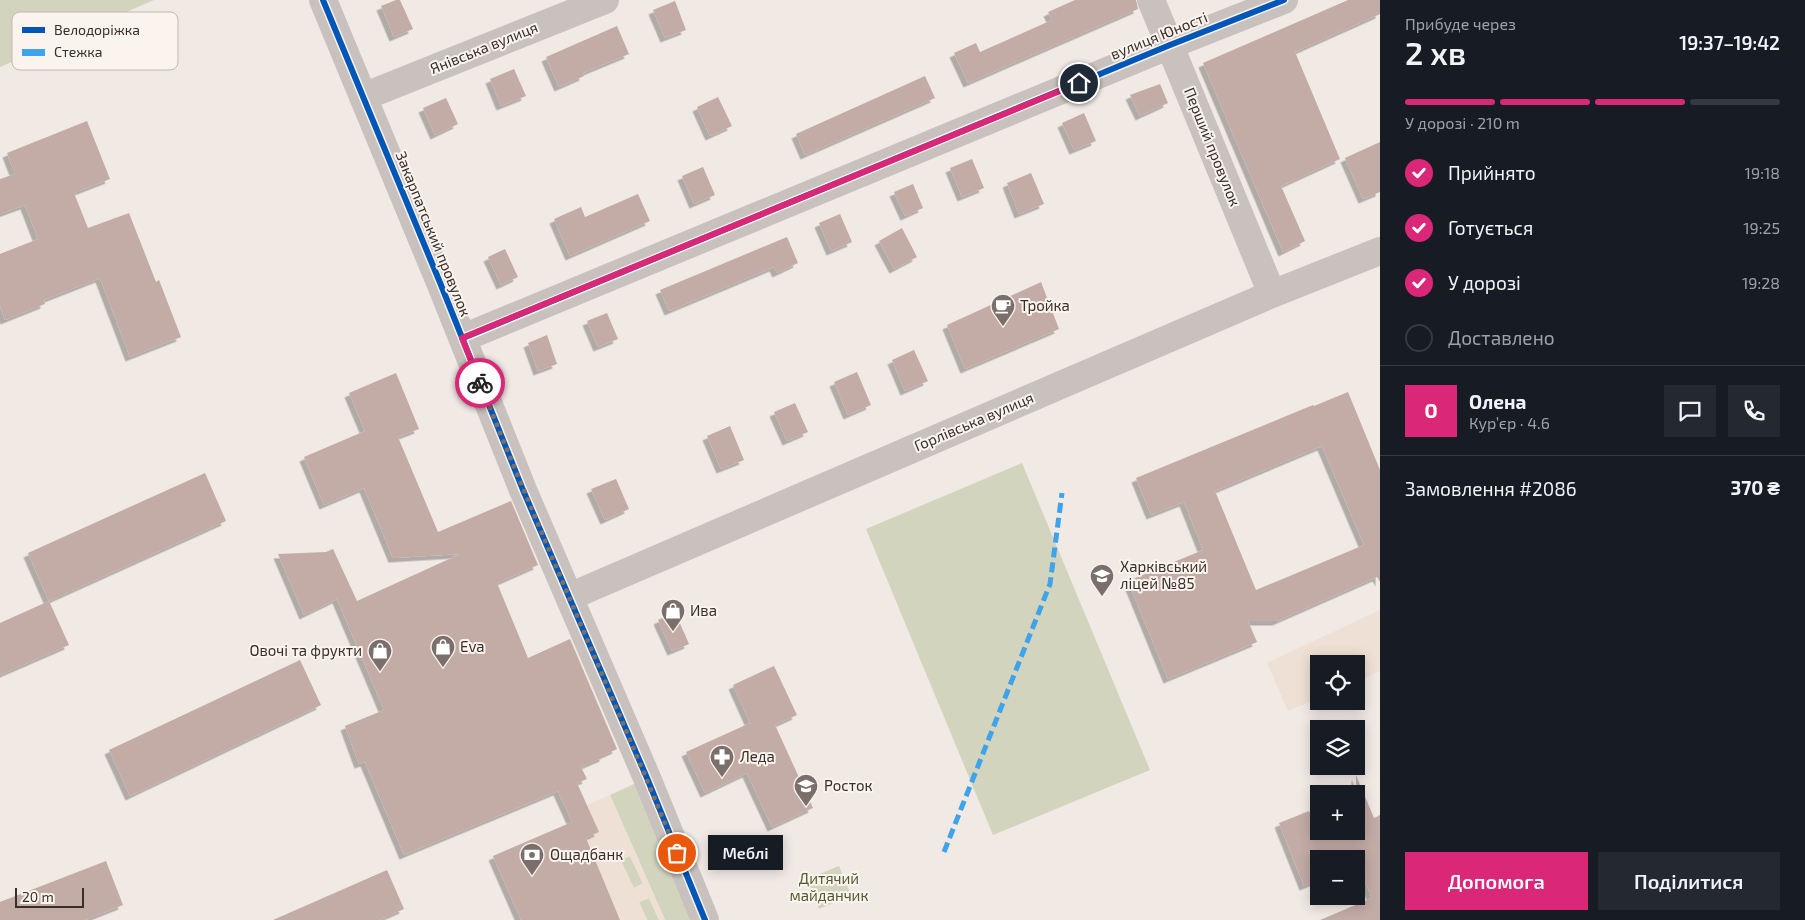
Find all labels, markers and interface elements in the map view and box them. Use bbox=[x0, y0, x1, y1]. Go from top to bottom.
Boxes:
street label: вулиця Юності bbox=[1107, 7, 1210, 64]
legend bbox=[12, 12, 178, 70]
text: Прибуде через bbox=[1405, 14, 1516, 33]
street label: Янівська вулиця bbox=[427, 17, 541, 78]
text: Велодоріжка bbox=[54, 21, 140, 38]
text: 19:37–19:42 bbox=[1679, 31, 1780, 54]
text: 2 хв bbox=[1405, 33, 1466, 71]
text: Стежка bbox=[54, 43, 102, 60]
pin bbox=[1058, 62, 1100, 104]
icon: home bbox=[1065, 69, 1093, 97]
street label: Перший провулок bbox=[1180, 85, 1245, 209]
text: У дорозі · 210 m bbox=[1405, 113, 1520, 132]
street label: Закарпатський провулок bbox=[392, 148, 475, 319]
icon: check bbox=[1405, 159, 1433, 187]
text: Прийнято bbox=[1448, 161, 1535, 184]
text: 19:18 bbox=[1745, 163, 1780, 182]
icon: check bbox=[1405, 214, 1433, 242]
text: Готується bbox=[1448, 216, 1533, 239]
text: 19:25 bbox=[1743, 218, 1780, 237]
icon: check bbox=[1405, 269, 1433, 297]
text: У дорозі bbox=[1448, 271, 1521, 294]
text: 19:28 bbox=[1742, 273, 1780, 292]
cafe icon: Тройка bbox=[990, 293, 1016, 327]
place label: Тройка bbox=[1020, 296, 1070, 314]
text: Доставлено bbox=[1448, 326, 1555, 349]
courier bbox=[455, 358, 505, 408]
icon: bike bbox=[466, 369, 494, 397]
button: chat bbox=[1664, 385, 1716, 437]
button: phone bbox=[1728, 385, 1780, 437]
street label: Горлівська вулиця bbox=[911, 388, 1036, 455]
text: Олена bbox=[1469, 390, 1526, 413]
text: О bbox=[1424, 399, 1438, 422]
text: Кур’єр · 4.6 bbox=[1469, 413, 1550, 432]
text: 370 ₴ bbox=[1730, 476, 1780, 499]
text: Замовлення #2086 bbox=[1405, 477, 1577, 500]
place label: Харківський ліцей №85 bbox=[1120, 557, 1207, 592]
school or university icon: Харківський ліцей №85 bbox=[1089, 563, 1115, 597]
shop icon: Ива bbox=[660, 598, 686, 632]
place label: Ива bbox=[690, 601, 717, 619]
shop icon: Eva bbox=[430, 634, 456, 668]
place label: Eva bbox=[460, 637, 485, 655]
shop icon: Овочі та фрукти bbox=[367, 638, 393, 672]
place label: Овочі та фрукти bbox=[249, 641, 362, 660]
map controls bbox=[1310, 655, 1365, 905]
button: locate bbox=[1310, 655, 1365, 710]
button: layers bbox=[1310, 720, 1365, 775]
pharmacy icon: Леда bbox=[709, 744, 735, 778]
place label: Леда bbox=[740, 747, 775, 765]
school or university icon: Росток bbox=[793, 773, 819, 807]
place label: Росток bbox=[824, 776, 873, 794]
button: + bbox=[1310, 785, 1365, 840]
pin bbox=[656, 832, 698, 874]
callout: Меблі bbox=[707, 836, 782, 870]
icon: bag bbox=[663, 839, 691, 867]
bank icon: Ощадбанк bbox=[519, 842, 545, 876]
text: Меблі bbox=[722, 843, 769, 862]
place label: Ощадбанк bbox=[550, 845, 623, 863]
button: − bbox=[1310, 850, 1365, 905]
button: Допомога bbox=[1405, 852, 1588, 910]
button: Поділитися bbox=[1598, 852, 1780, 910]
park label: Дитячий майданчик bbox=[790, 869, 868, 904]
scale bar bbox=[15, 885, 84, 908]
text: 20 m bbox=[22, 888, 54, 905]

